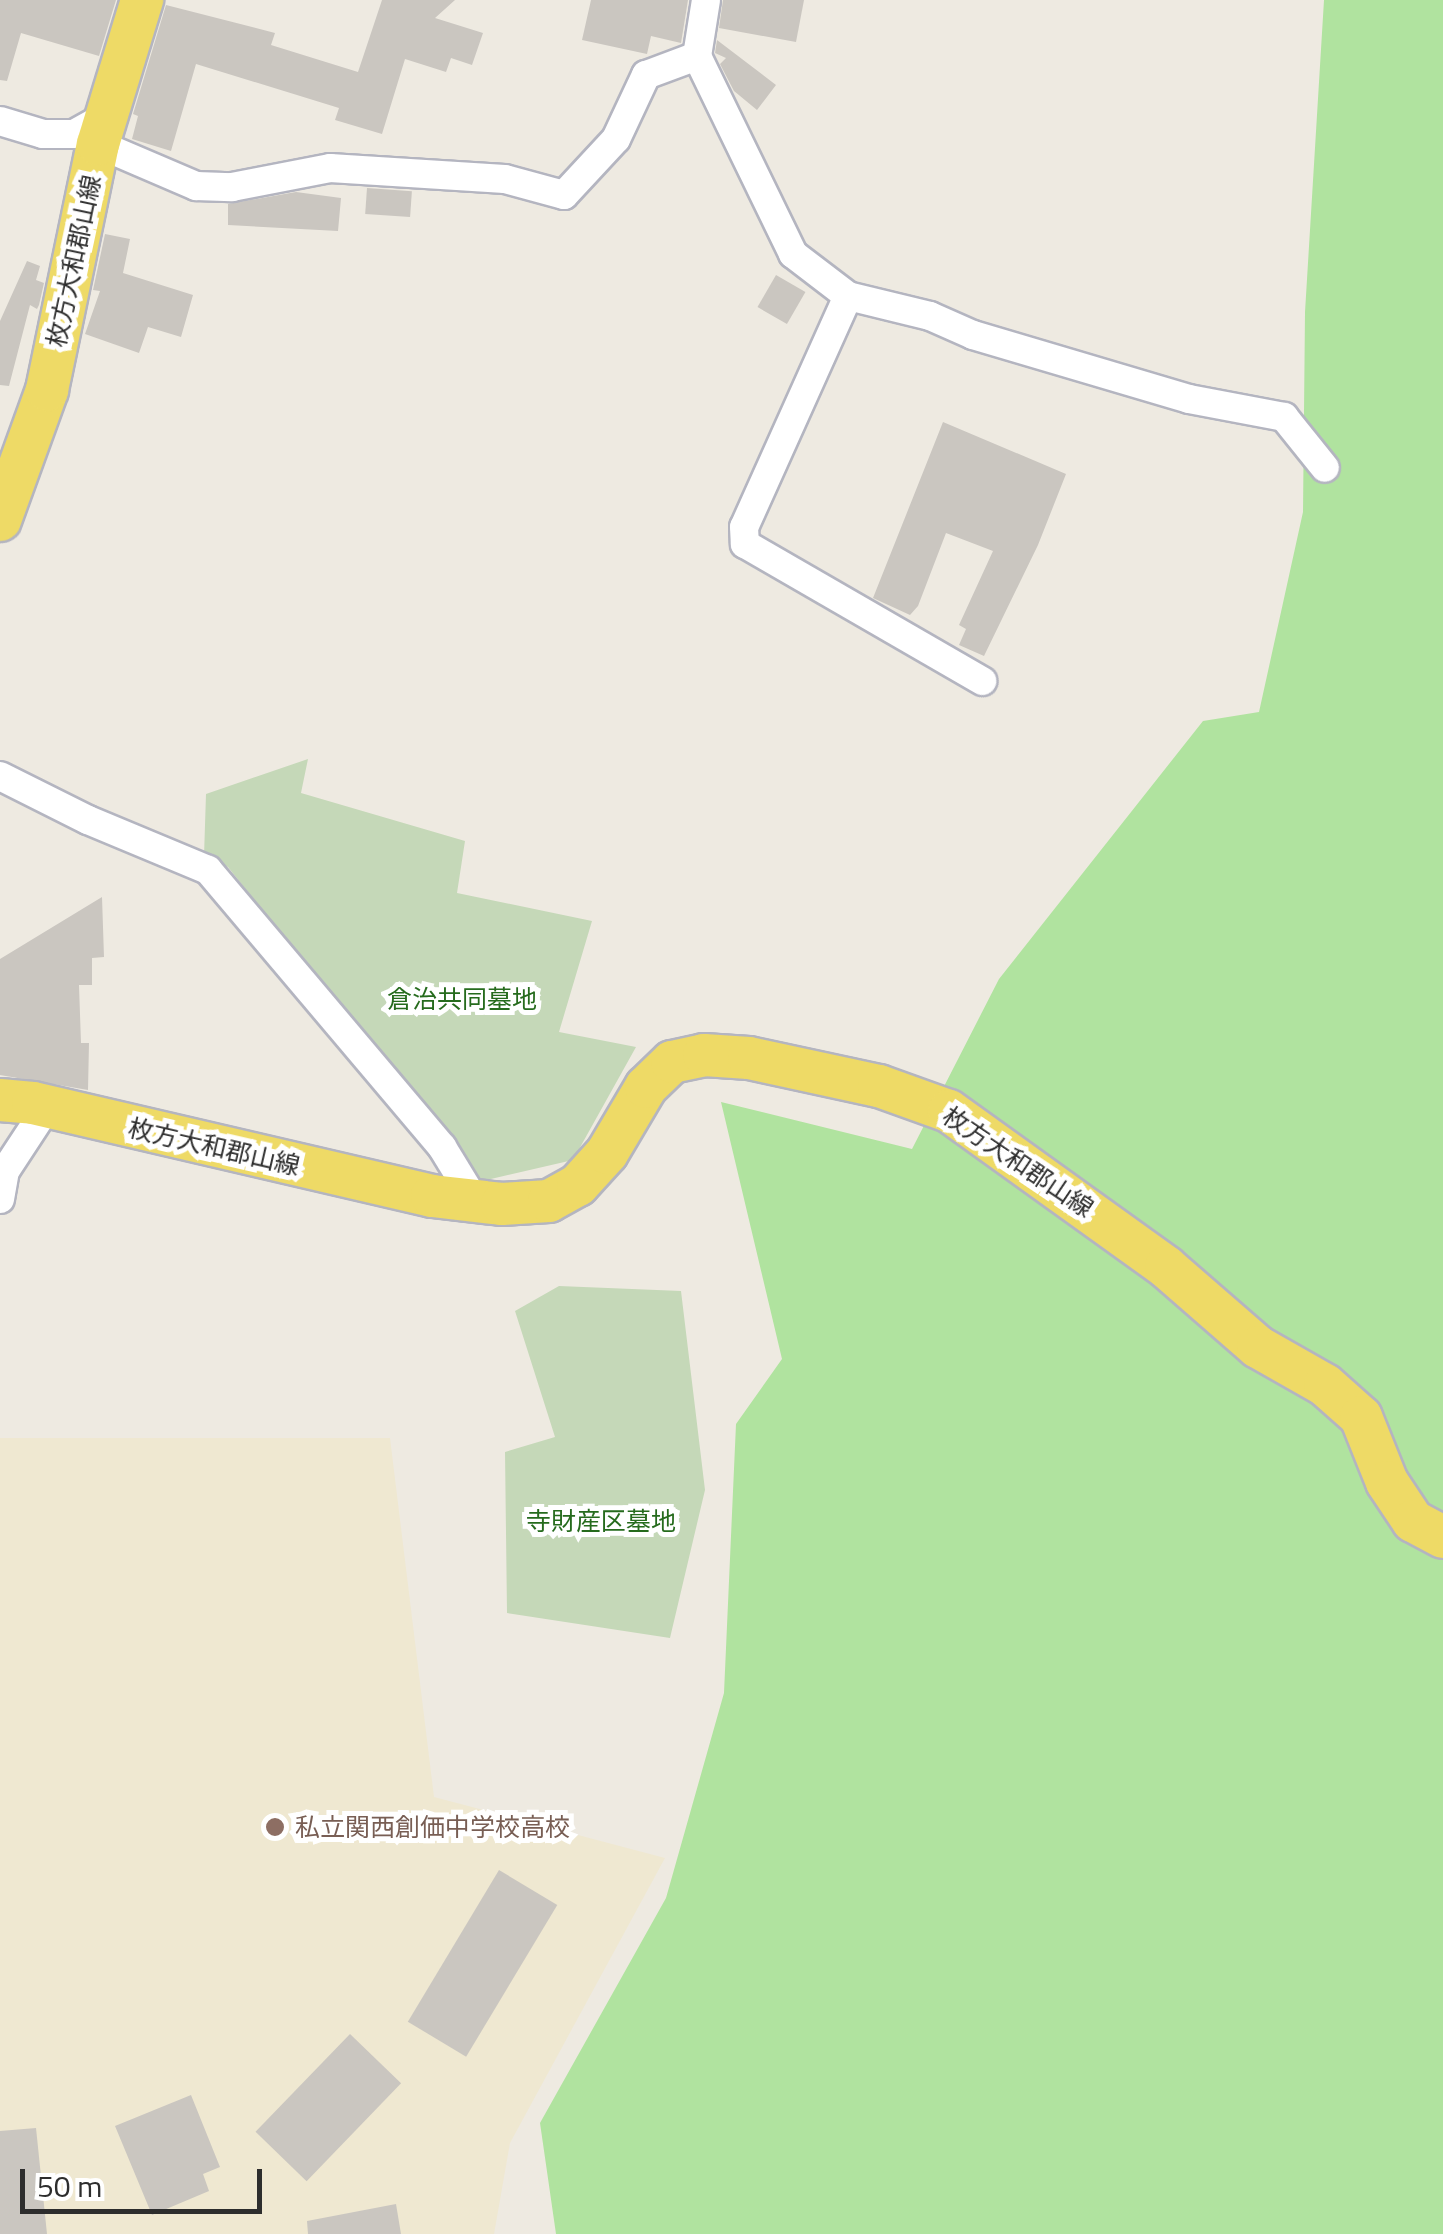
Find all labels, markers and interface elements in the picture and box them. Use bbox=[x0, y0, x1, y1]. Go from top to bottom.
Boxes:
street label: 枚方大和郡山線 bbox=[41, 172, 107, 350]
park label: 倉治共同墓地 bbox=[387, 984, 537, 1014]
street label: 枚方大和郡山線 bbox=[937, 1101, 1099, 1223]
street label: 枚方大和郡山線 bbox=[125, 1113, 303, 1181]
park label: 寺財産区墓地 bbox=[526, 1506, 676, 1536]
place label: 私立関西創価中学校高校 bbox=[295, 1812, 570, 1842]
marker: 私立関西創価中学校高校 bbox=[264, 1816, 286, 1838]
scale bar bbox=[25, 2149, 268, 2211]
text: 50 m bbox=[37, 2163, 102, 2209]

